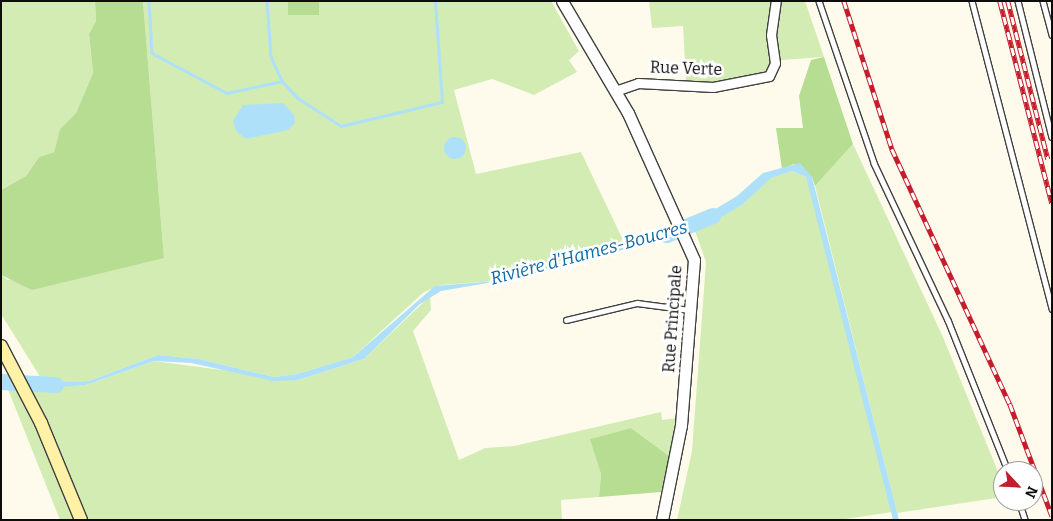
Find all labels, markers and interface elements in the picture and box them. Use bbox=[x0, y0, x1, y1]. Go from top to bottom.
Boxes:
street label: Rue Verte bbox=[650, 58, 722, 80]
water label: Rivière d'Hames-Boucres bbox=[488, 216, 690, 290]
street label: Rue Principale bbox=[660, 265, 686, 373]
north arrow bbox=[993, 461, 1043, 511]
text: N bbox=[1021, 484, 1041, 501]

